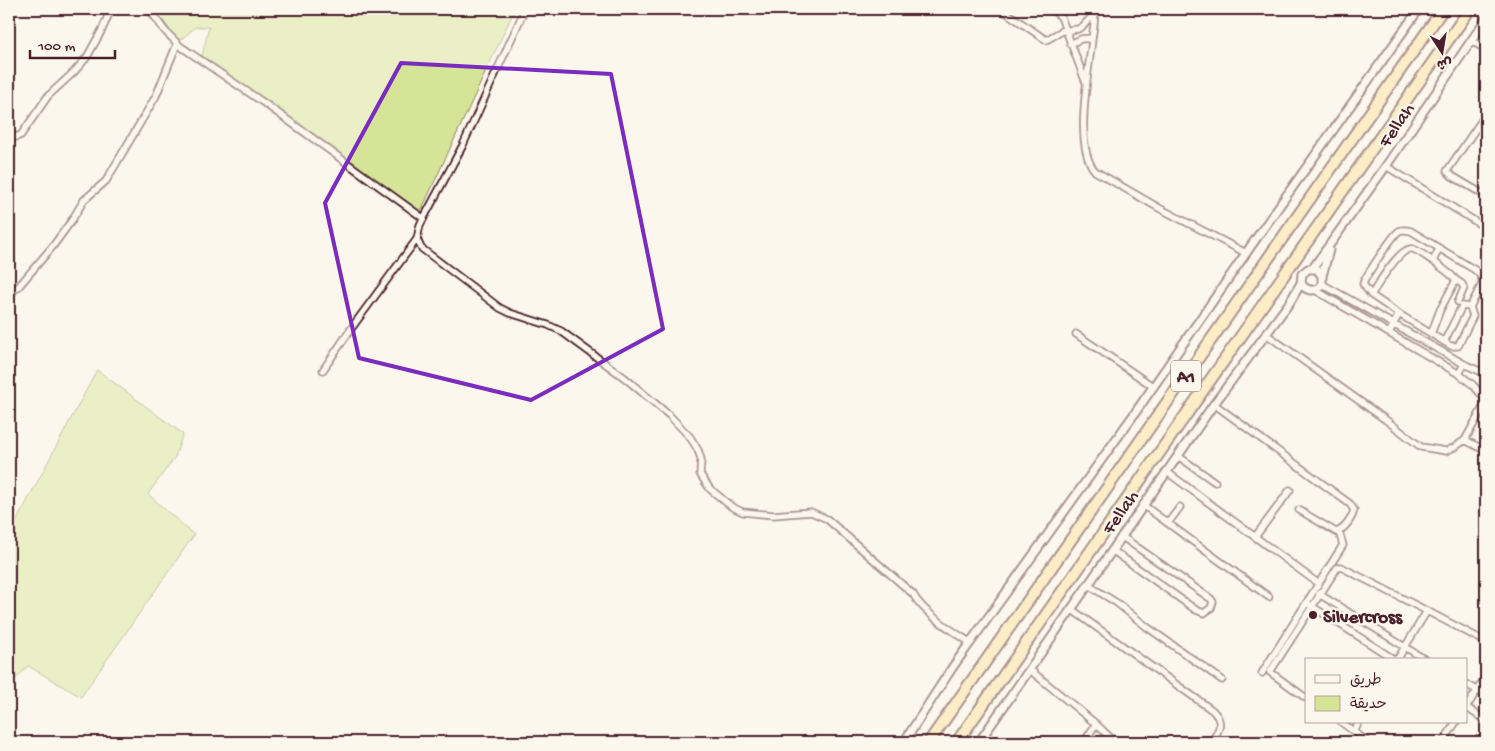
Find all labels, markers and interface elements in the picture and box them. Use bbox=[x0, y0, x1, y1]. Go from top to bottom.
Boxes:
scale bar bbox=[30, 28, 115, 60]
north arrow bbox=[1418, 28, 1468, 78]
text: 100 m bbox=[37, 38, 76, 56]
text: ش bbox=[1435, 52, 1453, 72]
street label: Fellah bbox=[1374, 99, 1421, 153]
road number: A1 bbox=[1171, 361, 1201, 392]
street label: Fellah bbox=[1098, 486, 1145, 540]
place label: Silvercross bbox=[1323, 607, 1403, 630]
marker: Silvercross bbox=[1307, 609, 1319, 621]
legend bbox=[1305, 658, 1468, 724]
text: طريق bbox=[1350, 672, 1382, 690]
text: حديقة bbox=[1350, 696, 1387, 714]

